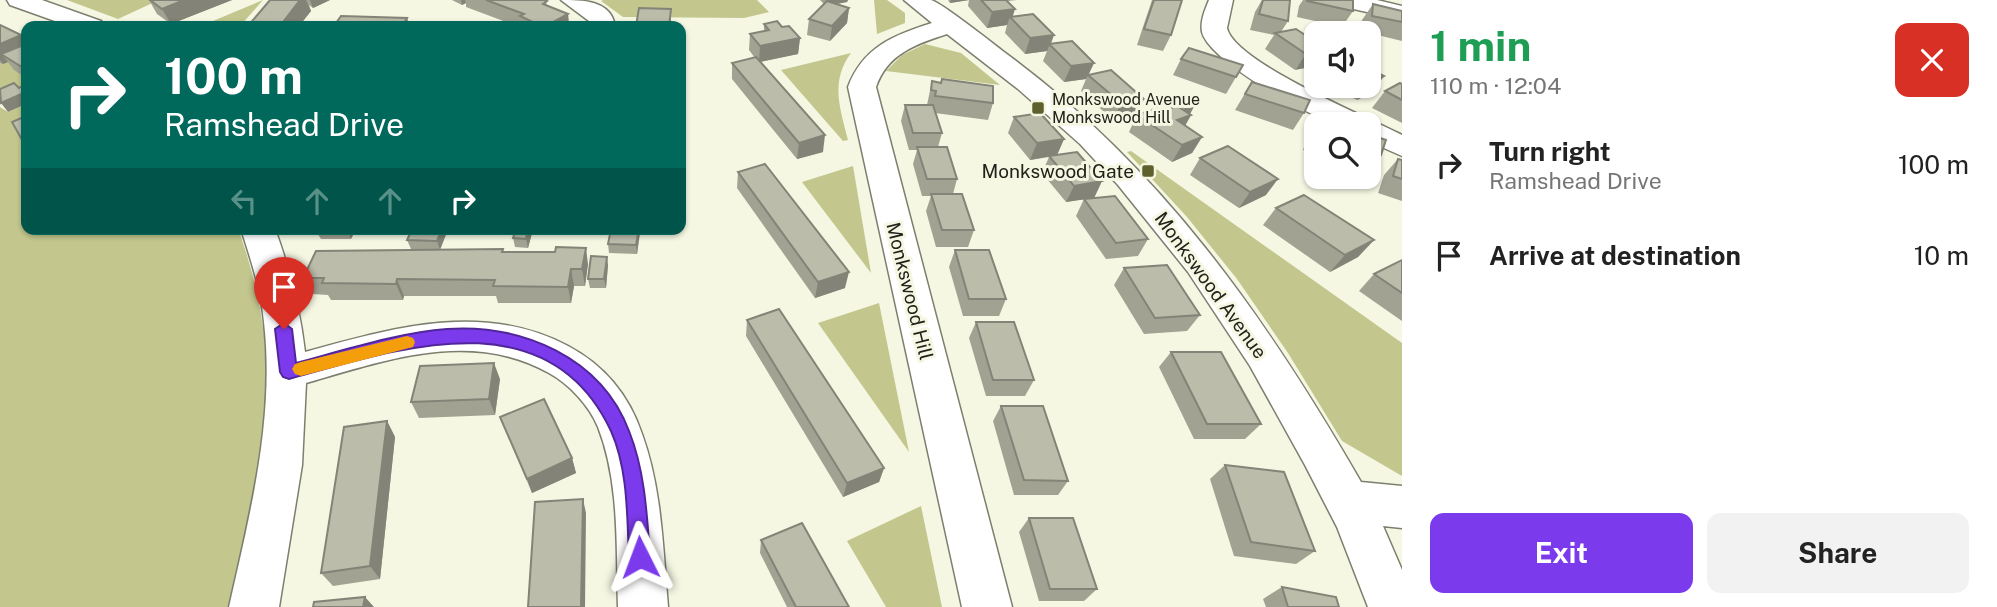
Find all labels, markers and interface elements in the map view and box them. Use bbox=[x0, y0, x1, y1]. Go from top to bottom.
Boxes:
map controls bbox=[1304, 21, 1381, 189]
button: sound bbox=[1304, 21, 1381, 98]
text: 1 min bbox=[1430, 21, 1531, 70]
button: close bbox=[1895, 23, 1969, 97]
text: 100 m bbox=[164, 47, 303, 105]
icon: right bbox=[49, 49, 140, 140]
text: 110 m · 12:04 bbox=[1430, 72, 1561, 99]
place label: Monkswood Avenue Monkswood Hill bbox=[1052, 90, 1200, 127]
marker: Monkswood Avenue Monkswood Hill bbox=[1030, 100, 1046, 116]
text: Ramshead Drive bbox=[164, 106, 404, 143]
button: search bbox=[1304, 112, 1381, 189]
text: Turn right bbox=[1489, 136, 1611, 167]
icon: right bbox=[1430, 146, 1468, 184]
text: 100 m bbox=[1898, 149, 1969, 180]
place label: Monkswood Gate bbox=[982, 160, 1134, 182]
marker: Monkswood Gate bbox=[1140, 163, 1156, 179]
text: Ramshead Drive bbox=[1489, 167, 1662, 194]
icon: left bbox=[225, 182, 263, 220]
icon: ahead bbox=[298, 182, 336, 220]
icon: ahead bbox=[371, 182, 409, 220]
icon: right bbox=[444, 182, 482, 220]
street label: Monkswood Avenue bbox=[1150, 207, 1272, 363]
street label: Monkswood Hill bbox=[882, 220, 938, 362]
icon: arrive bbox=[1430, 237, 1468, 275]
text: Arrive at destination bbox=[1489, 240, 1741, 271]
text: 10 m bbox=[1914, 240, 1969, 271]
pin bbox=[254, 257, 314, 329]
icon: arrive bbox=[265, 268, 303, 306]
button: Exit bbox=[1430, 513, 1693, 593]
button: Share bbox=[1707, 513, 1969, 593]
position arrow bbox=[603, 520, 677, 594]

